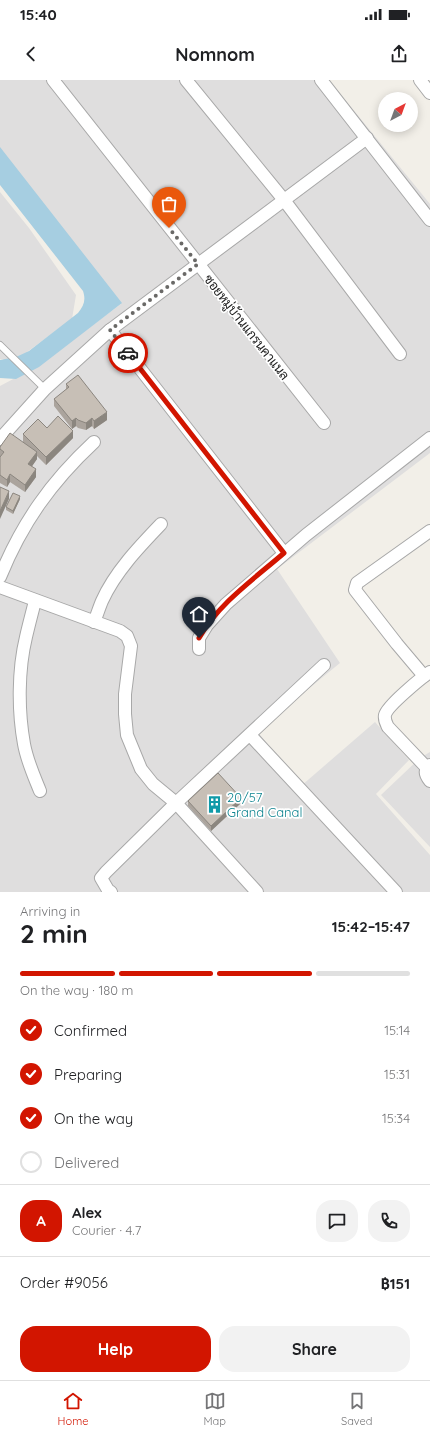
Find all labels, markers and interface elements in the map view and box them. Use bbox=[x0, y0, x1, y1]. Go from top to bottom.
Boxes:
text: 15:40 bbox=[20, 5, 57, 24]
icon: back bbox=[20, 43, 42, 65]
text: Nomnom bbox=[175, 43, 255, 66]
icon: share bbox=[388, 43, 410, 65]
north arrow bbox=[378, 92, 418, 132]
map controls bbox=[378, 92, 418, 132]
pin bbox=[152, 187, 186, 228]
icon: bag bbox=[158, 193, 180, 215]
street label: ซอยหมู่บ้านแกรนคาแนล bbox=[199, 270, 294, 384]
courier bbox=[108, 333, 148, 373]
icon: car bbox=[117, 342, 139, 364]
pin bbox=[182, 597, 216, 638]
icon: home bbox=[188, 603, 210, 625]
place label: 20/57 Grand Canal bbox=[227, 789, 302, 820]
building icon: 20/57 Grand Canal bbox=[204, 794, 224, 814]
text: Arriving in bbox=[20, 903, 80, 919]
text: 2 min bbox=[20, 917, 88, 950]
text: 15:42–15:47 bbox=[332, 917, 410, 936]
text: On the way · 180 m bbox=[20, 982, 133, 998]
icon: check bbox=[20, 1019, 42, 1041]
text: Confirmed bbox=[54, 1021, 127, 1040]
text: 15:14 bbox=[384, 1022, 410, 1038]
icon: check bbox=[20, 1063, 42, 1085]
text: Preparing bbox=[54, 1065, 122, 1084]
text: 15:31 bbox=[384, 1066, 410, 1082]
icon: check bbox=[20, 1107, 42, 1129]
text: On the way bbox=[54, 1109, 133, 1128]
text: 15:34 bbox=[382, 1110, 410, 1126]
text: Delivered bbox=[54, 1153, 119, 1172]
button: chat bbox=[316, 1200, 358, 1242]
button: phone bbox=[368, 1200, 410, 1242]
text: Alex bbox=[72, 1203, 102, 1222]
text: A bbox=[36, 1211, 46, 1230]
text: Courier · 4.7 bbox=[72, 1222, 141, 1238]
text: Order #9056 bbox=[20, 1273, 108, 1292]
text: ฿151 bbox=[381, 1274, 410, 1293]
button: Help bbox=[20, 1326, 211, 1372]
button: Share bbox=[219, 1326, 410, 1372]
tab: Home bbox=[58, 1390, 88, 1428]
tab: Map bbox=[204, 1390, 226, 1428]
tab: Saved bbox=[341, 1390, 372, 1428]

